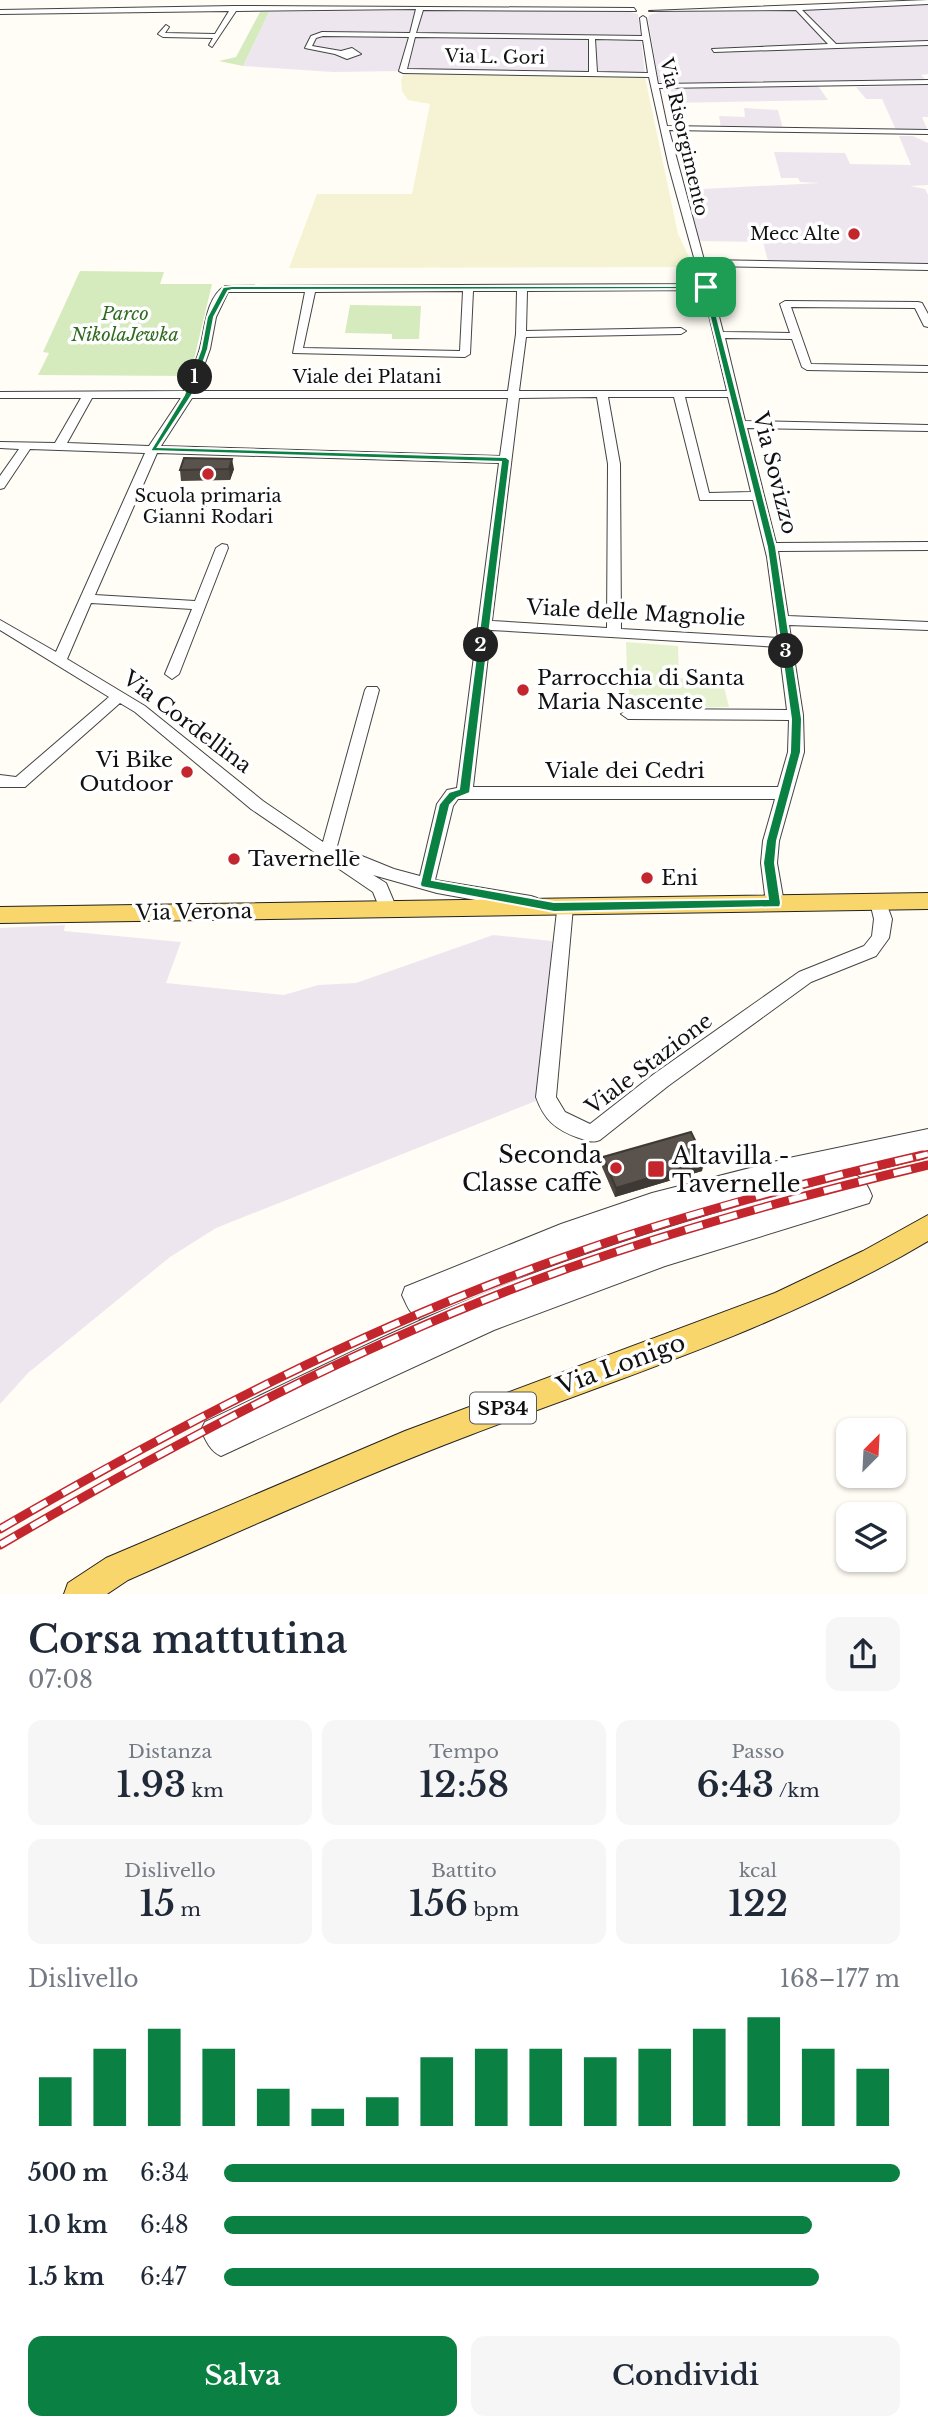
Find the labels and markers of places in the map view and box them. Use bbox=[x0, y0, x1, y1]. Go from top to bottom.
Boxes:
place label: Mecc Alte bbox=[750, 223, 840, 245]
marker: Mecc Alte bbox=[846, 226, 862, 242]
pin bbox=[676, 257, 736, 317]
pin: 1 bbox=[178, 360, 212, 394]
marker: Scuola primaria Gianni Rodari bbox=[200, 466, 216, 482]
place label: Scuola primaria Gianni Rodari bbox=[135, 485, 281, 528]
pin: 2 bbox=[463, 628, 498, 662]
pin: 3 bbox=[768, 634, 804, 668]
place label: Parrocchia di Santa Maria Nascente bbox=[537, 665, 745, 715]
marker: Parrocchia di Santa Maria Nascente bbox=[515, 682, 531, 698]
place label: Vi Bike Outdoor bbox=[79, 747, 173, 797]
marker: Vi Bike Outdoor bbox=[179, 764, 195, 780]
place label: Tavernelle bbox=[248, 846, 360, 872]
marker: Tavernelle bbox=[226, 851, 242, 867]
place label: Eni bbox=[661, 865, 698, 891]
marker: Eni bbox=[639, 870, 655, 886]
place label: Seconda Classe caffè bbox=[462, 1140, 603, 1197]
place label: Altavilla - Tavernelle bbox=[671, 1141, 801, 1198]
marker: Altavilla - Tavernelle bbox=[646, 1159, 666, 1179]
marker: Seconda Classe caffè bbox=[608, 1160, 624, 1176]

